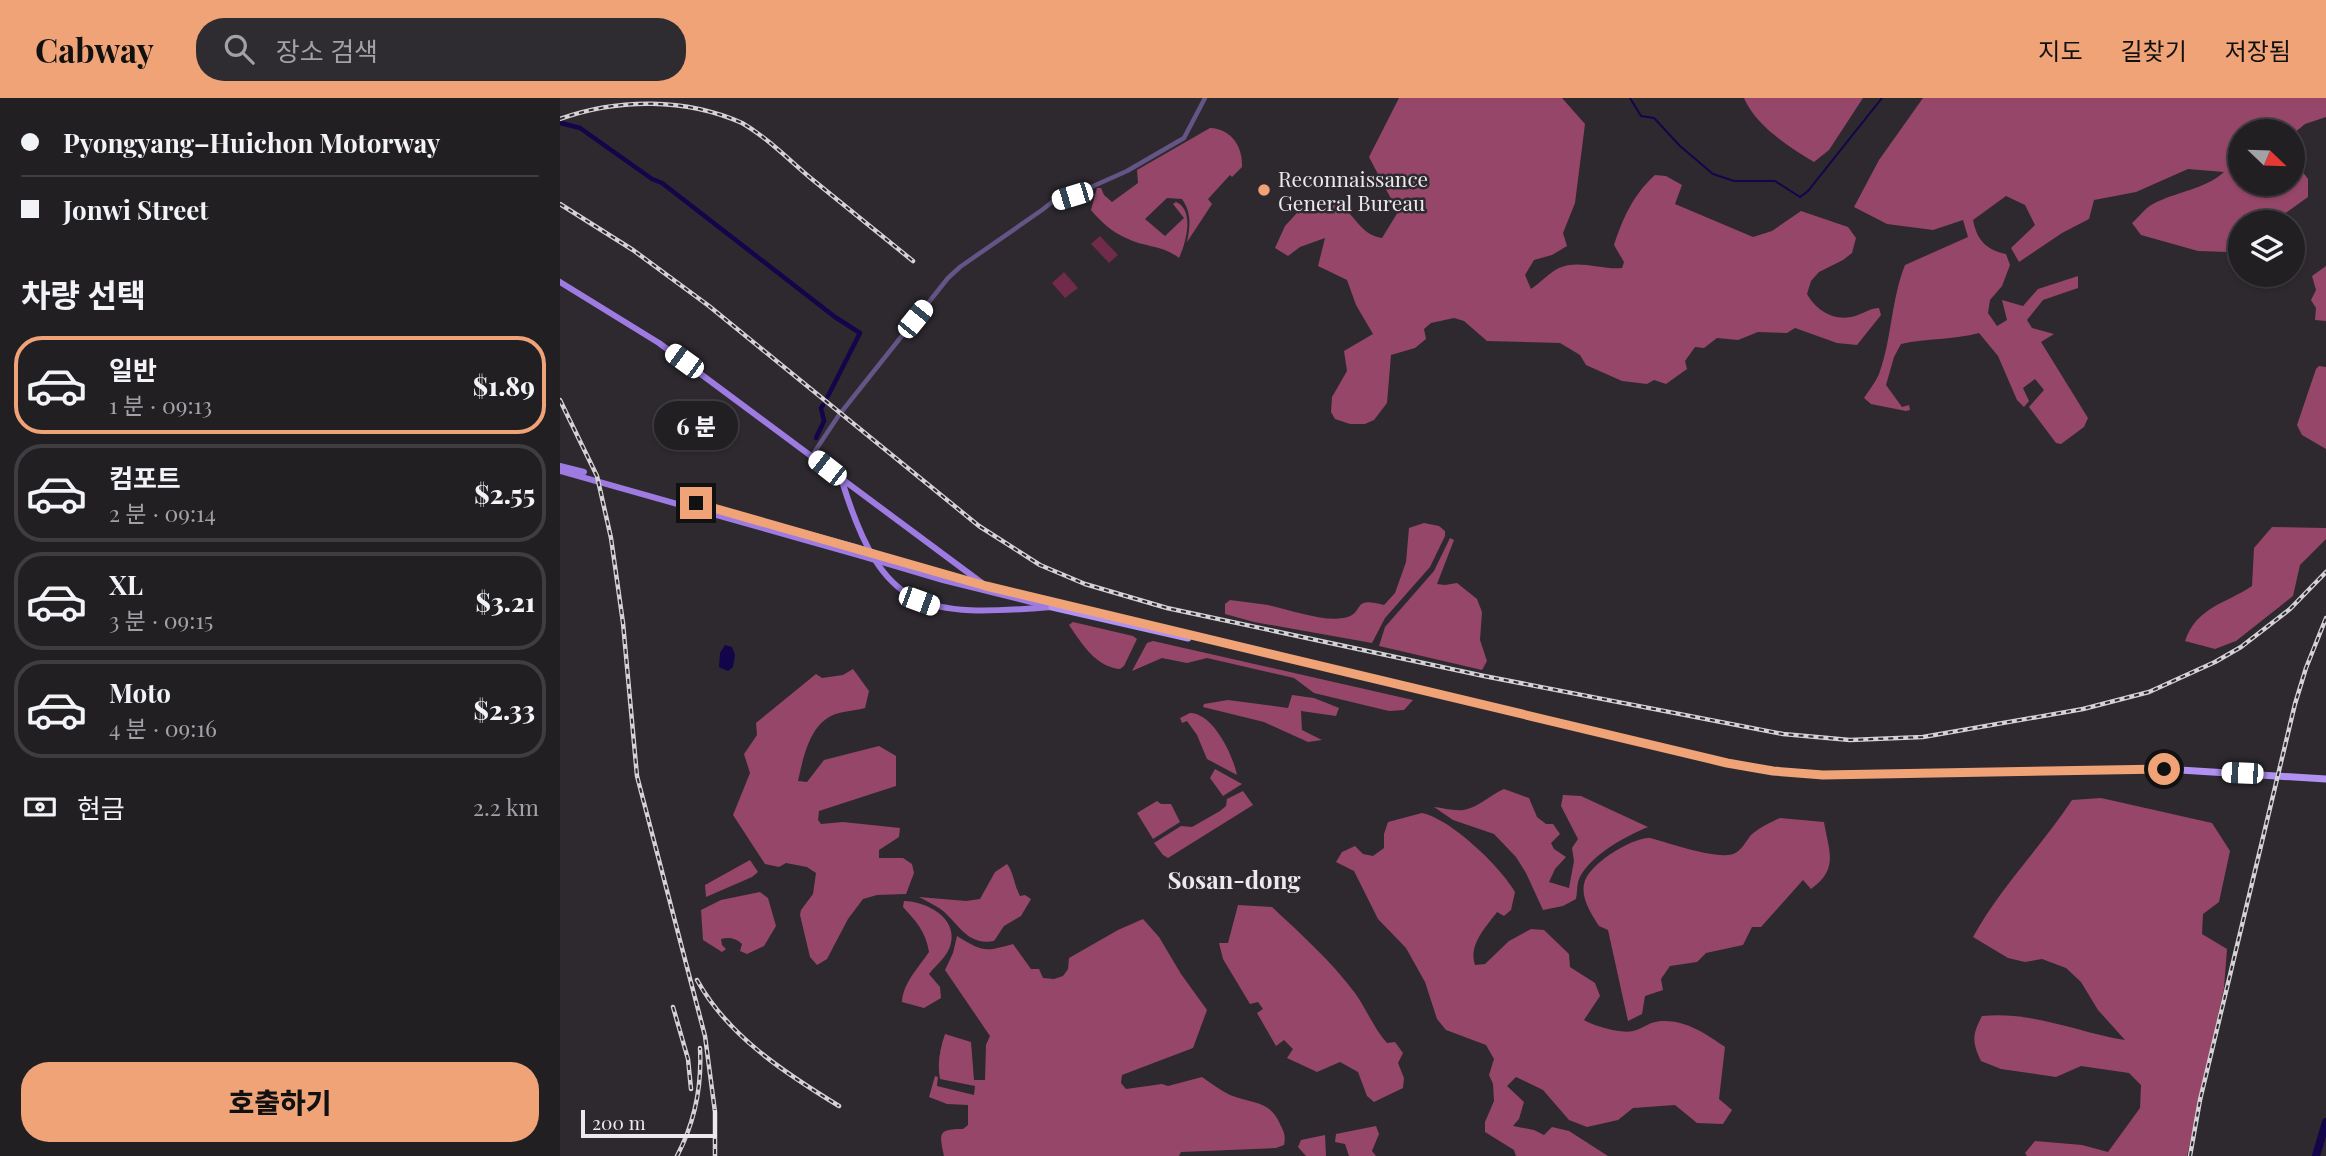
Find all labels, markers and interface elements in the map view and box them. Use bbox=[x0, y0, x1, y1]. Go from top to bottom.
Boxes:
search box bbox=[196, 18, 686, 81]
text: Cabway bbox=[35, 27, 154, 71]
icon: search bbox=[220, 30, 258, 68]
text: 장소 검색 bbox=[276, 33, 378, 68]
text: 지도 bbox=[2038, 34, 2083, 66]
text: 길찾기 bbox=[2121, 34, 2187, 66]
text: 저장됨 bbox=[2225, 34, 2291, 66]
north arrow bbox=[2228, 119, 2305, 196]
map controls bbox=[2228, 119, 2305, 287]
text: Pyongyang–Huichon Motorway bbox=[63, 125, 440, 160]
place label: Reconnaissance General Bureau bbox=[1278, 164, 1428, 216]
car bbox=[1049, 180, 1096, 212]
marker: Reconnaissance General Bureau bbox=[1256, 182, 1272, 198]
text: Jonwi Street bbox=[63, 192, 209, 227]
button: layers bbox=[2228, 210, 2305, 287]
text: 차량 선택 bbox=[21, 272, 146, 315]
car bbox=[894, 296, 937, 342]
car bbox=[661, 340, 708, 382]
text: 일반 bbox=[109, 352, 157, 387]
icon: car bbox=[25, 354, 88, 417]
text: $1.89 bbox=[473, 368, 535, 403]
text: 1 분 · 09:13 bbox=[109, 389, 212, 420]
callout: 6 분 bbox=[654, 402, 738, 450]
text: 6 분 bbox=[676, 410, 716, 441]
car bbox=[804, 447, 851, 489]
text: 컴포트 bbox=[109, 460, 181, 495]
icon: car bbox=[25, 462, 88, 525]
text: $2.55 bbox=[474, 476, 535, 511]
route end bbox=[680, 487, 712, 519]
text: 2 분 · 09:14 bbox=[109, 497, 216, 528]
text: XL bbox=[109, 567, 143, 602]
icon: car bbox=[25, 570, 88, 633]
text: $3.21 bbox=[475, 584, 535, 619]
car bbox=[896, 584, 943, 618]
text: 3 분 · 09:15 bbox=[109, 604, 213, 635]
text: Moto bbox=[109, 675, 171, 710]
icon: car bbox=[25, 678, 88, 741]
text: $2.33 bbox=[474, 692, 535, 727]
text: 4 분 · 09:16 bbox=[109, 712, 217, 743]
route start bbox=[2148, 753, 2180, 785]
car bbox=[2221, 762, 2264, 784]
icon: cash bbox=[21, 788, 59, 826]
text: 현금 bbox=[77, 790, 125, 825]
text: 2.2 km bbox=[473, 791, 539, 822]
district label: Sosan-dong bbox=[1167, 863, 1301, 895]
button: 호출하기 bbox=[21, 1062, 539, 1142]
scale bar bbox=[581, 1107, 718, 1139]
text: 200 m bbox=[592, 1109, 646, 1135]

